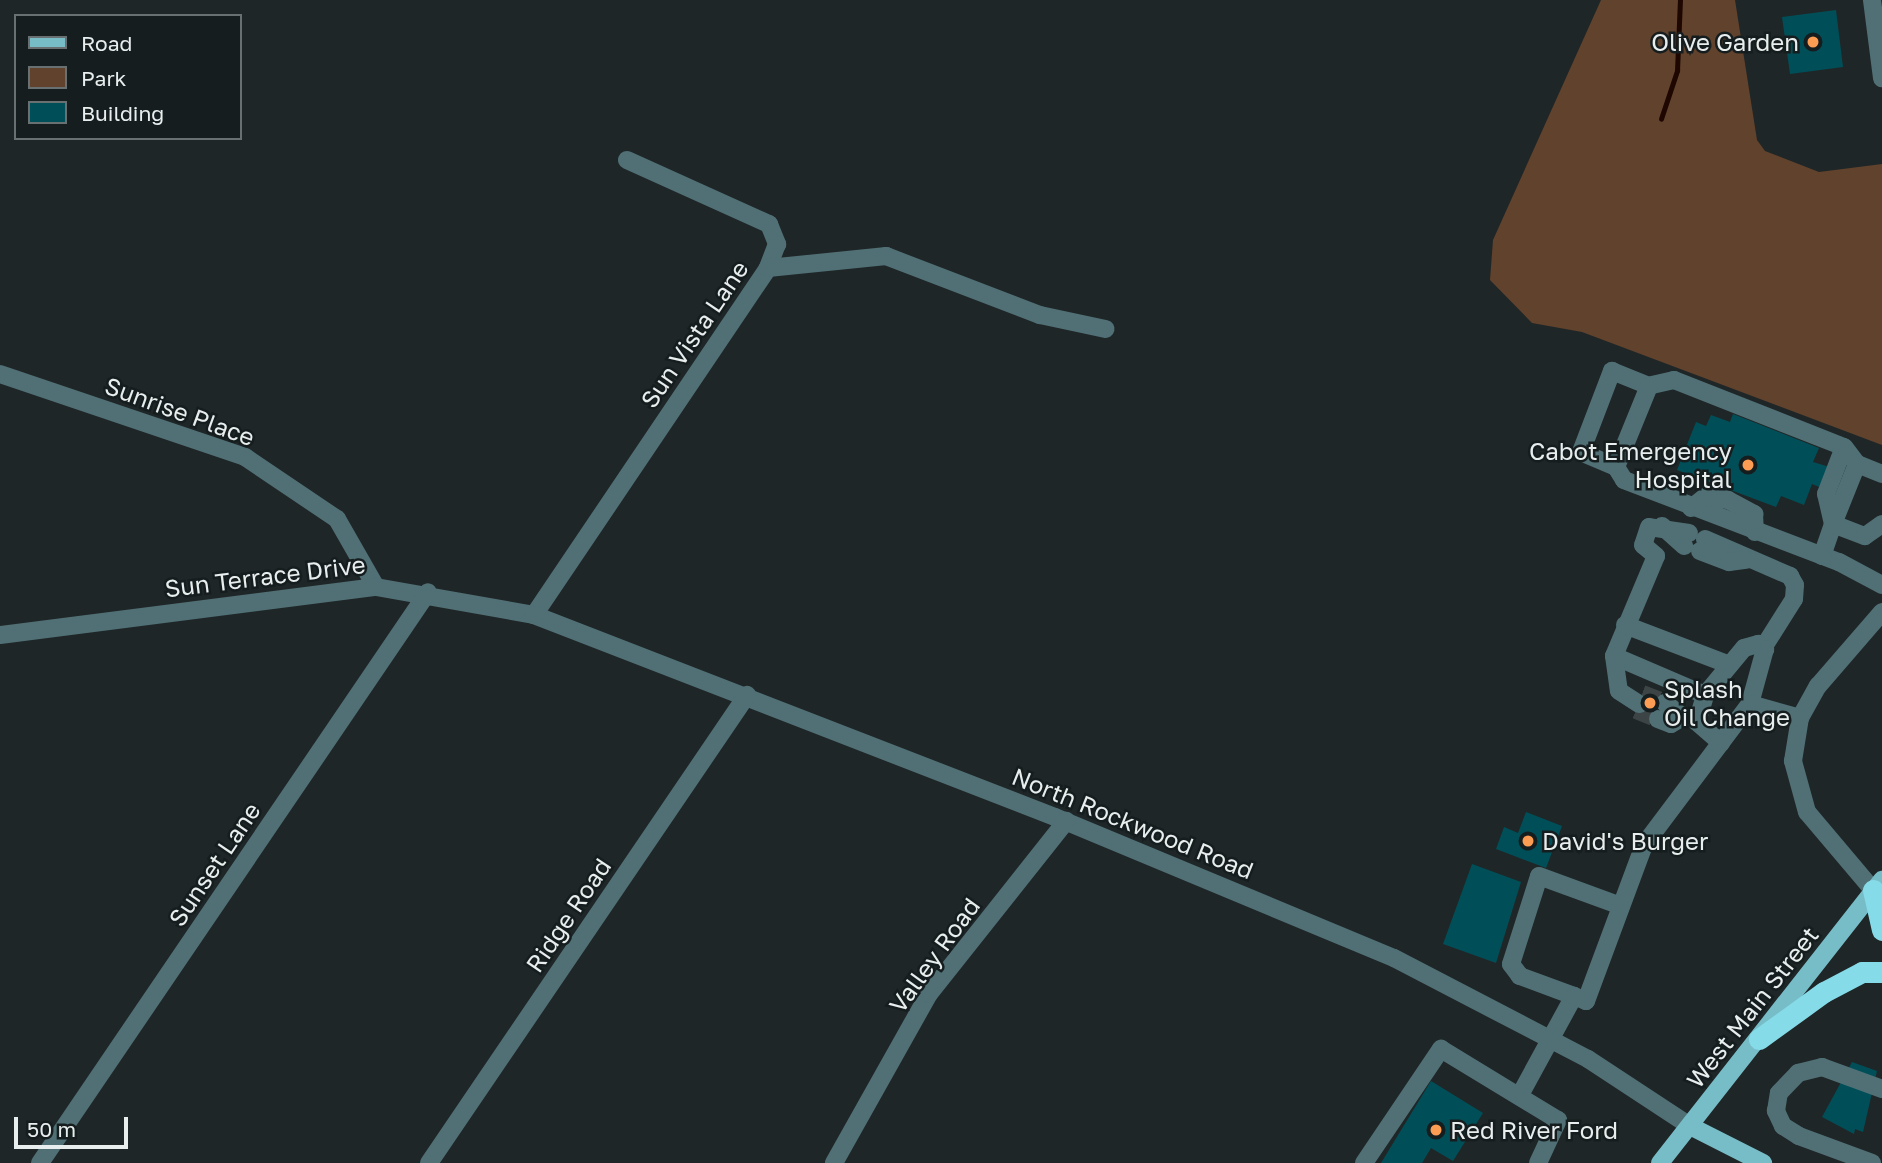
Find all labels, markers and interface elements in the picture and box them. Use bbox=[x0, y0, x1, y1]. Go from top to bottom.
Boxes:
legend bbox=[14, 14, 242, 140]
place label: Olive Garden bbox=[1651, 28, 1799, 56]
text: Road bbox=[81, 30, 132, 56]
marker: Olive Garden bbox=[1805, 34, 1821, 50]
text: Park bbox=[81, 65, 126, 91]
text: Building bbox=[81, 100, 164, 126]
street label: Sun Vista Lane bbox=[634, 255, 754, 413]
street label: Sunrise Place bbox=[101, 371, 259, 451]
place label: Cabot Emergency Hospital bbox=[1529, 437, 1732, 493]
marker: Cabot Emergency Hospital bbox=[1738, 455, 1758, 475]
street label: Sun Terrace Drive bbox=[163, 549, 367, 603]
place label: Splash Oil Change bbox=[1664, 675, 1790, 731]
marker: Splash Oil Change bbox=[1642, 695, 1658, 711]
street label: North Rockwood Road bbox=[1008, 761, 1258, 885]
street label: Sunset Lane bbox=[162, 797, 266, 931]
place label: David's Burger bbox=[1542, 827, 1708, 855]
marker: David's Burger bbox=[1520, 833, 1536, 849]
street label: Ridge Road bbox=[519, 853, 617, 977]
street label: Valley Road bbox=[883, 892, 985, 1018]
street label: West Main Street bbox=[1680, 921, 1824, 1093]
scale bar bbox=[18, 1104, 131, 1148]
text: 50 m bbox=[27, 1116, 76, 1142]
place label: Red River Ford bbox=[1450, 1116, 1618, 1144]
marker: Red River Ford bbox=[1428, 1122, 1444, 1138]

